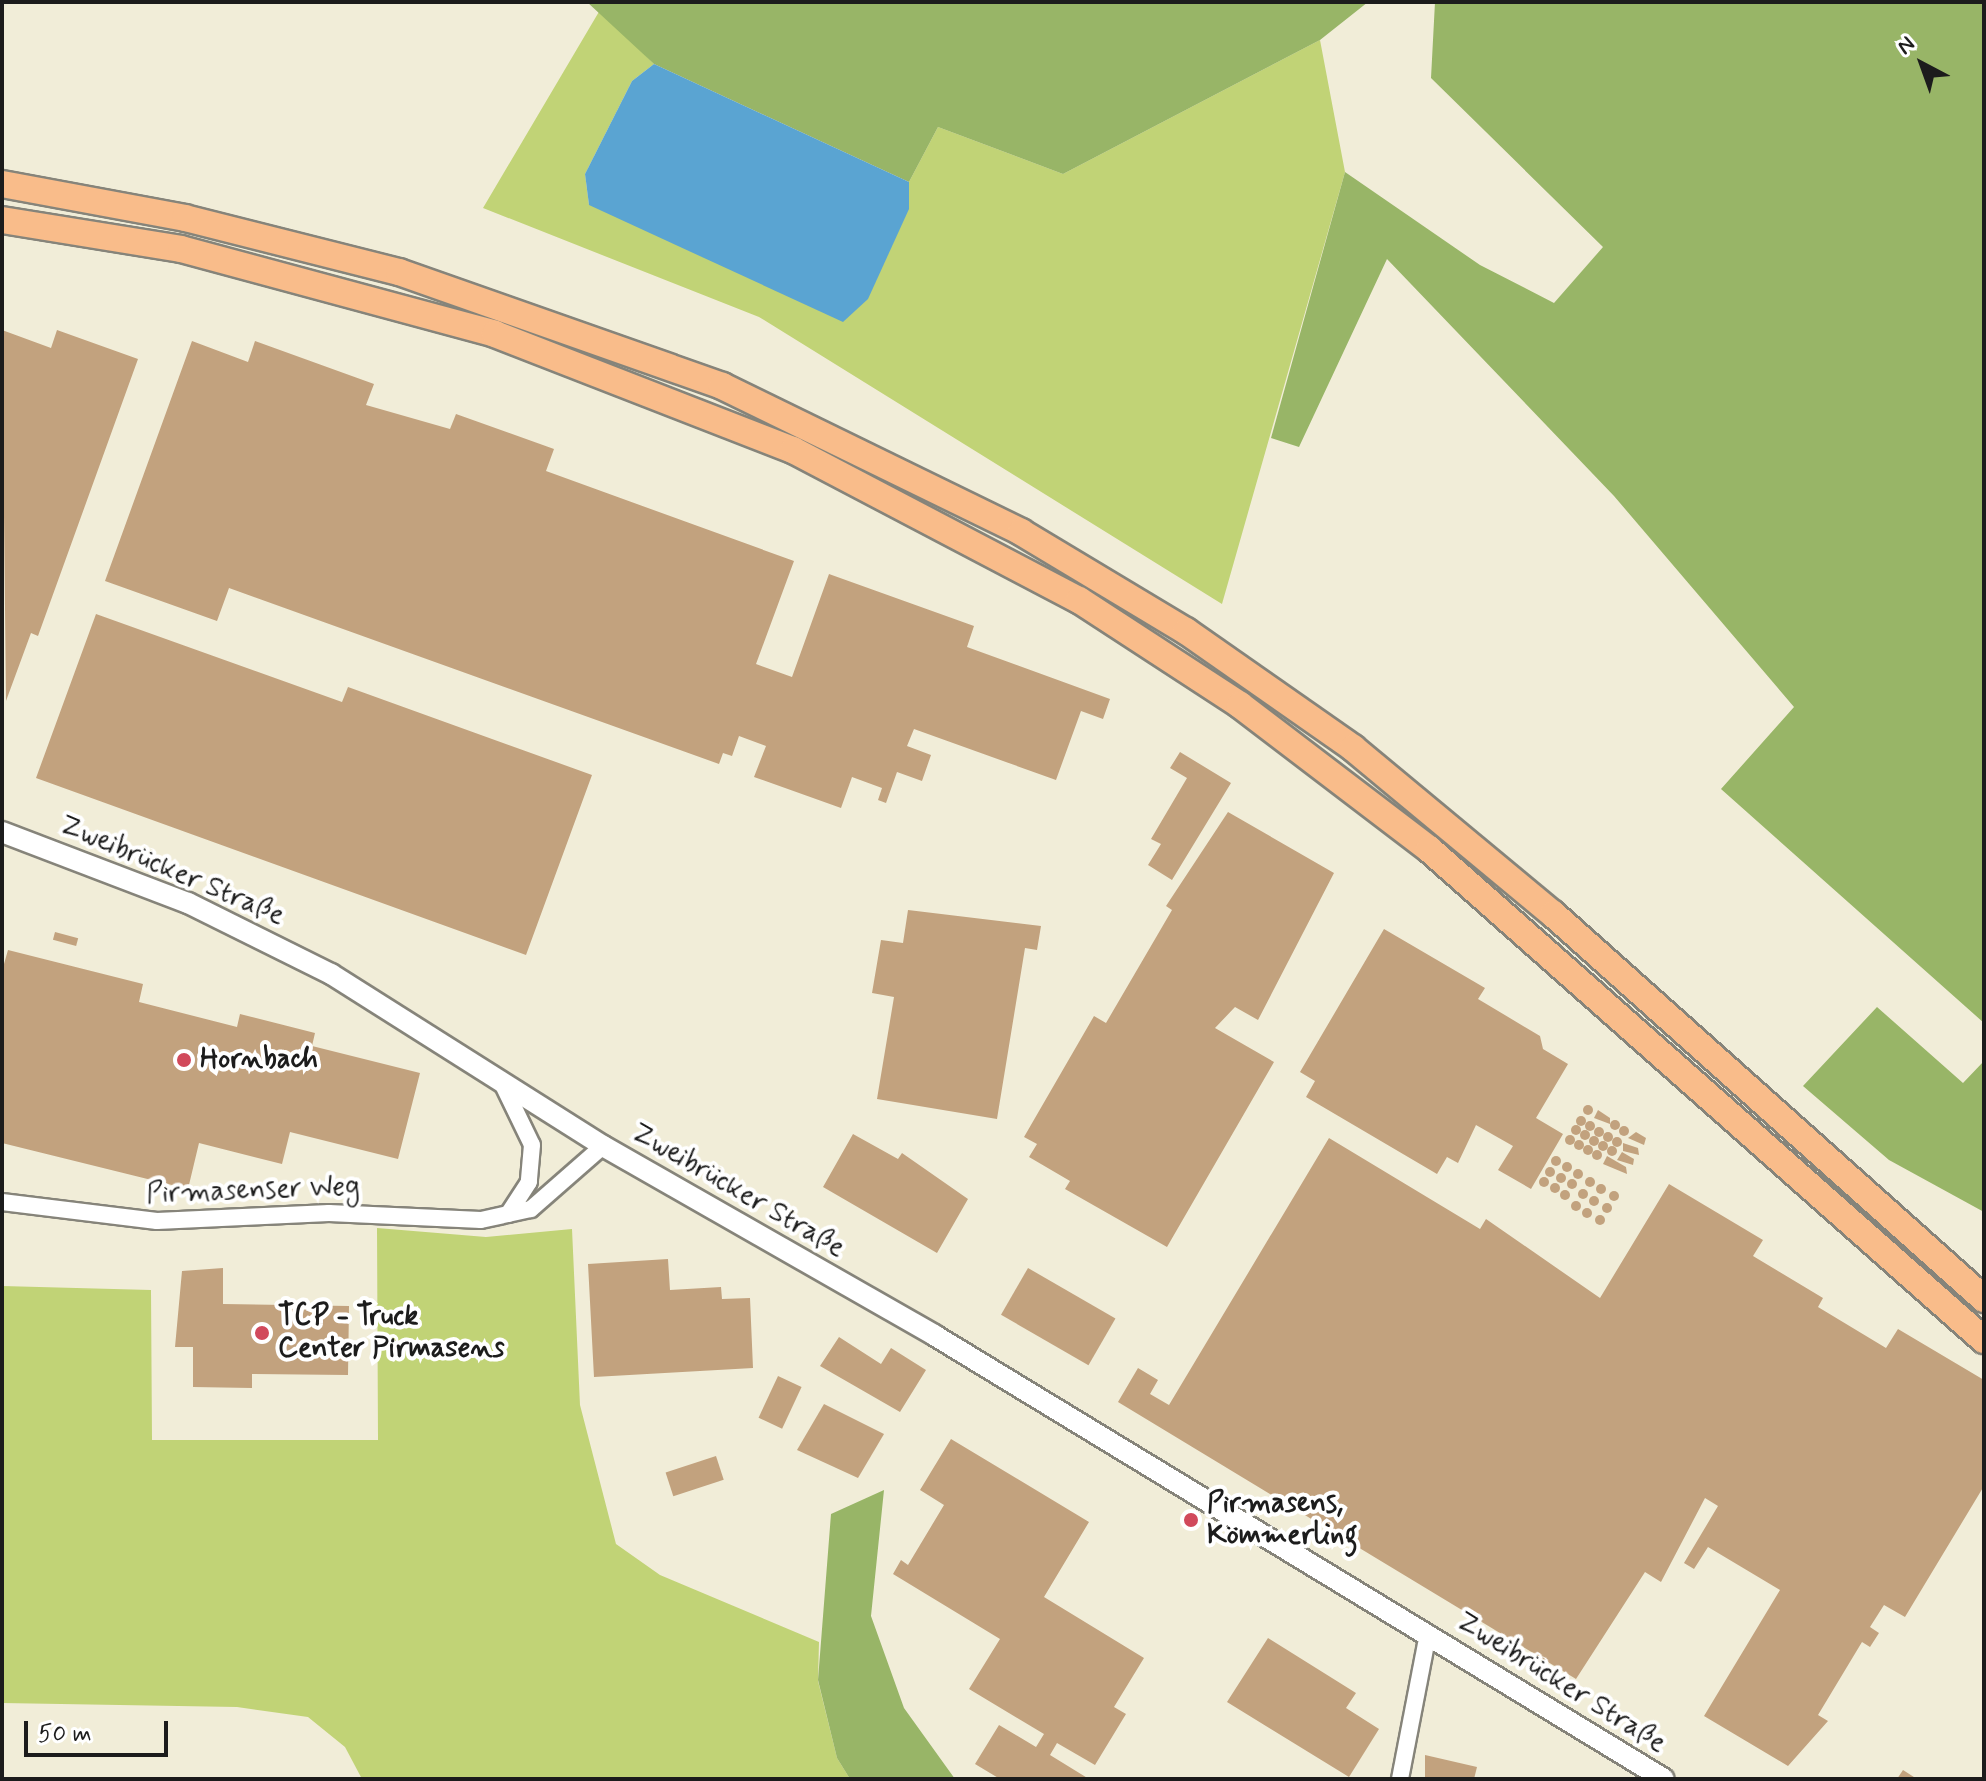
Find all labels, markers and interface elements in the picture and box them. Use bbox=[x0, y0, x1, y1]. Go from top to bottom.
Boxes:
north arrow bbox=[1882, 24, 1962, 104]
text: N bbox=[1892, 31, 1921, 61]
street label: Zweibrücker Straße bbox=[55, 808, 289, 934]
place label: Hornbach bbox=[200, 1043, 318, 1077]
marker: Hornbach bbox=[175, 1051, 193, 1069]
street label: Zweibrücker Straße bbox=[625, 1116, 851, 1266]
street label: Pirmasenser Weg bbox=[145, 1170, 361, 1212]
place label: TCP - Truck Center Pirmasens bbox=[278, 1300, 502, 1366]
marker: TCP - Truck Center Pirmasens bbox=[253, 1324, 271, 1342]
place label: Pirmasens, Kömmerling bbox=[1207, 1487, 1358, 1553]
marker: Pirmasens, Kömmerling bbox=[1182, 1511, 1200, 1529]
street label: Zweibrücker Straße bbox=[1450, 1605, 1672, 1761]
scale bar bbox=[28, 1705, 172, 1755]
text: 50 m bbox=[38, 1719, 92, 1750]

